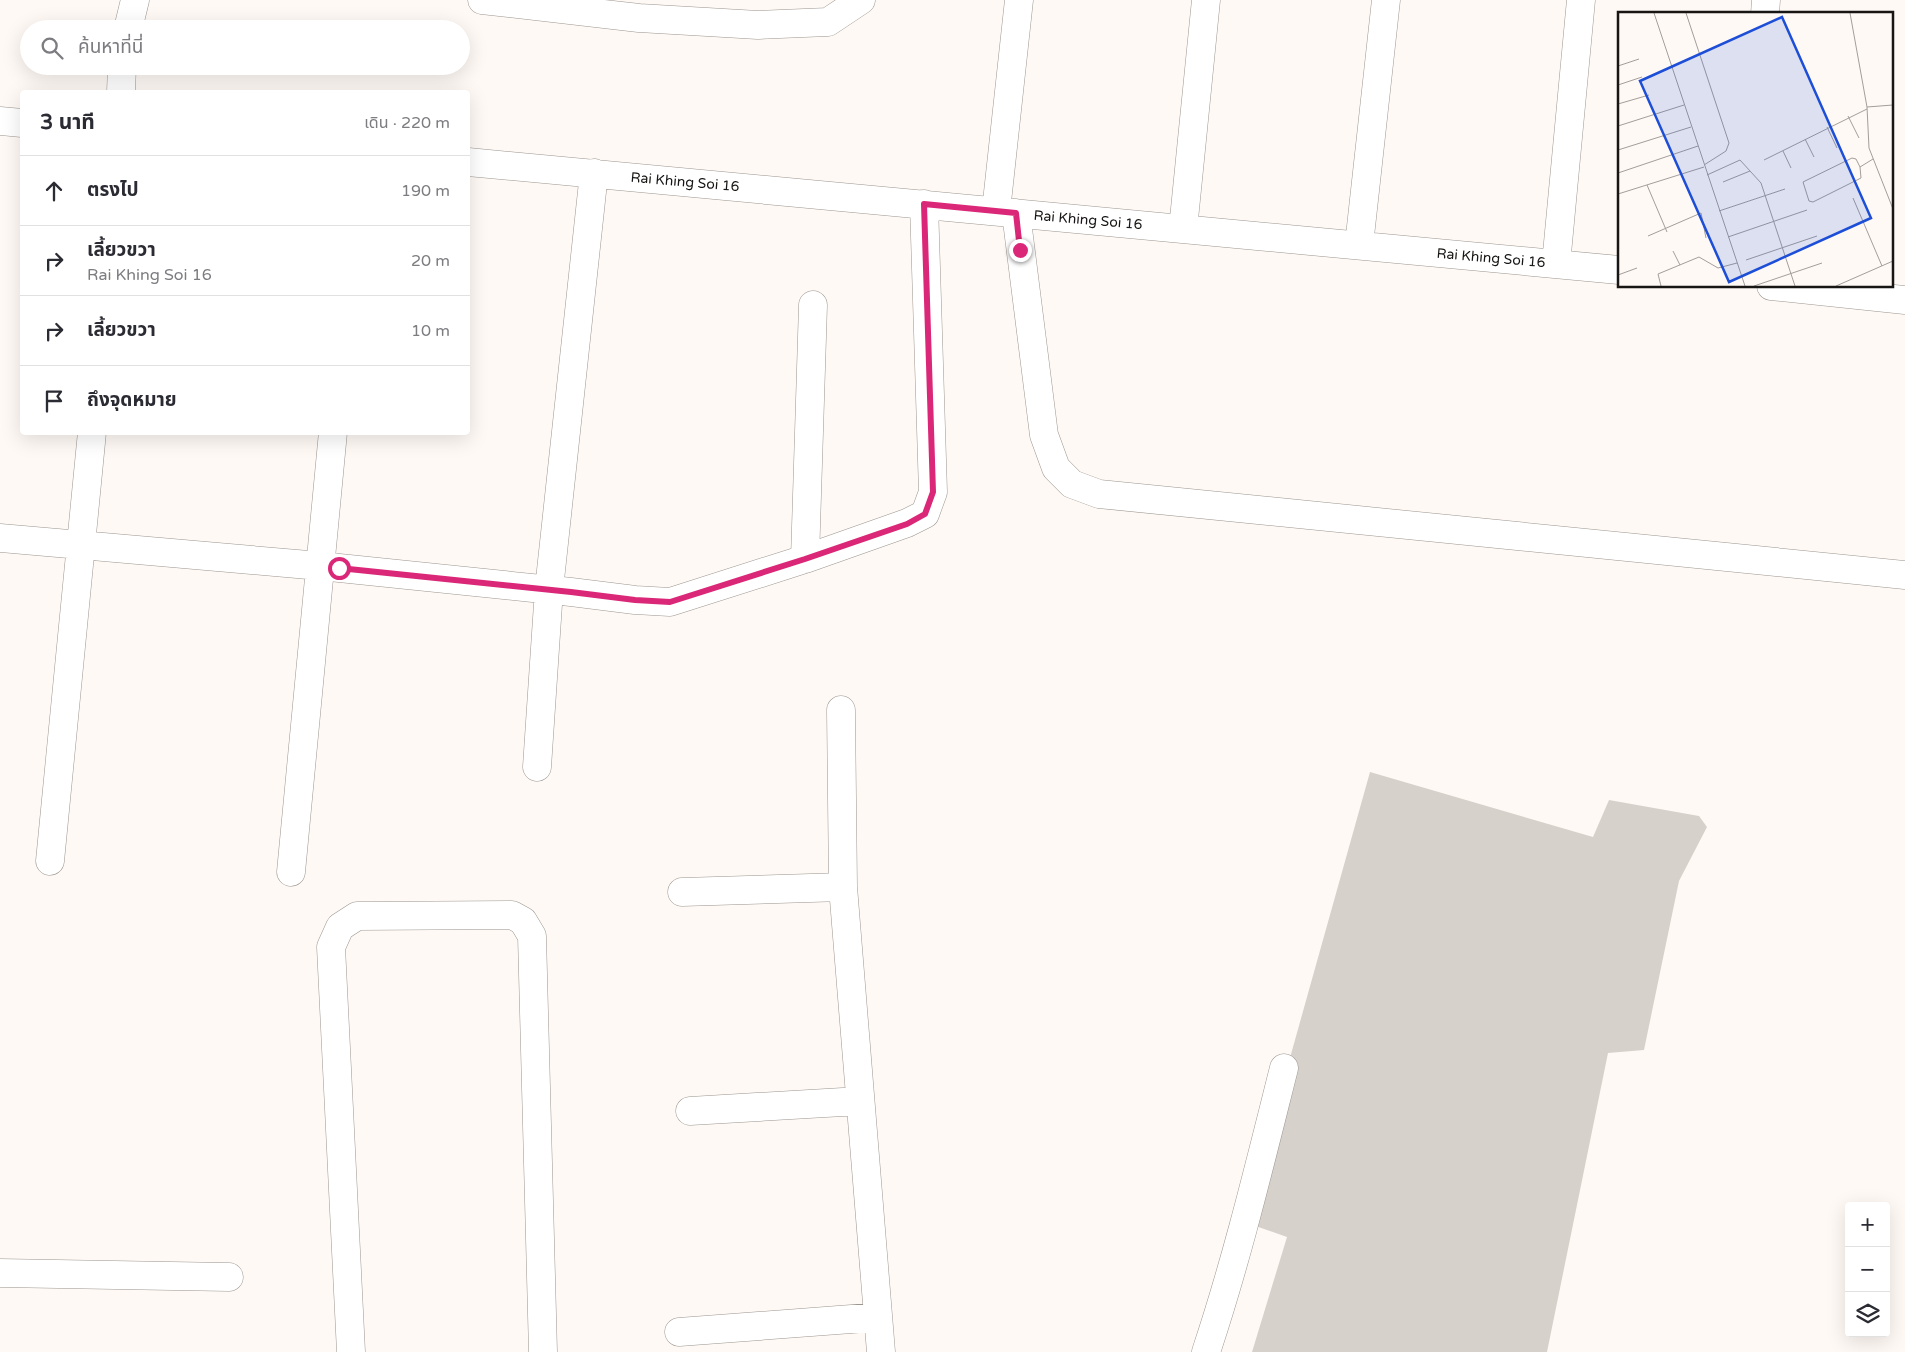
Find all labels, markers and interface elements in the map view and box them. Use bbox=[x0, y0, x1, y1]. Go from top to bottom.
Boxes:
inset map bbox=[1618, 12, 1892, 288]
search box bbox=[20, 20, 470, 75]
icon: search bbox=[38, 34, 66, 62]
text: ค้นหาที่นี่ bbox=[78, 36, 143, 58]
text: 3 นาที bbox=[40, 110, 95, 135]
text: เดิน · 220 m bbox=[364, 113, 450, 133]
street label: Rai Khing Soi 16 bbox=[630, 169, 740, 195]
icon: ahead bbox=[40, 177, 68, 205]
text: ตรงไป bbox=[87, 179, 139, 201]
text: 190 m bbox=[401, 181, 450, 201]
street label: Rai Khing Soi 16 bbox=[1033, 207, 1143, 233]
text: เลี้ยวขวา bbox=[87, 239, 156, 261]
route end bbox=[1009, 239, 1032, 262]
street label: Rai Khing Soi 16 bbox=[1436, 245, 1546, 271]
icon: right bbox=[40, 247, 68, 275]
text: 20 m bbox=[411, 251, 450, 271]
text: Rai Khing Soi 16 bbox=[87, 265, 212, 285]
icon: right bbox=[40, 317, 68, 345]
text: เลี้ยวขวา bbox=[87, 319, 156, 341]
text: 10 m bbox=[411, 321, 450, 341]
icon: arrive bbox=[40, 387, 68, 415]
text: ถึงจุดหมาย bbox=[87, 389, 177, 411]
route start bbox=[328, 557, 351, 580]
map controls bbox=[1845, 1202, 1890, 1337]
button: + bbox=[1845, 1202, 1890, 1247]
button: − bbox=[1845, 1247, 1890, 1292]
button: layers bbox=[1845, 1292, 1890, 1337]

